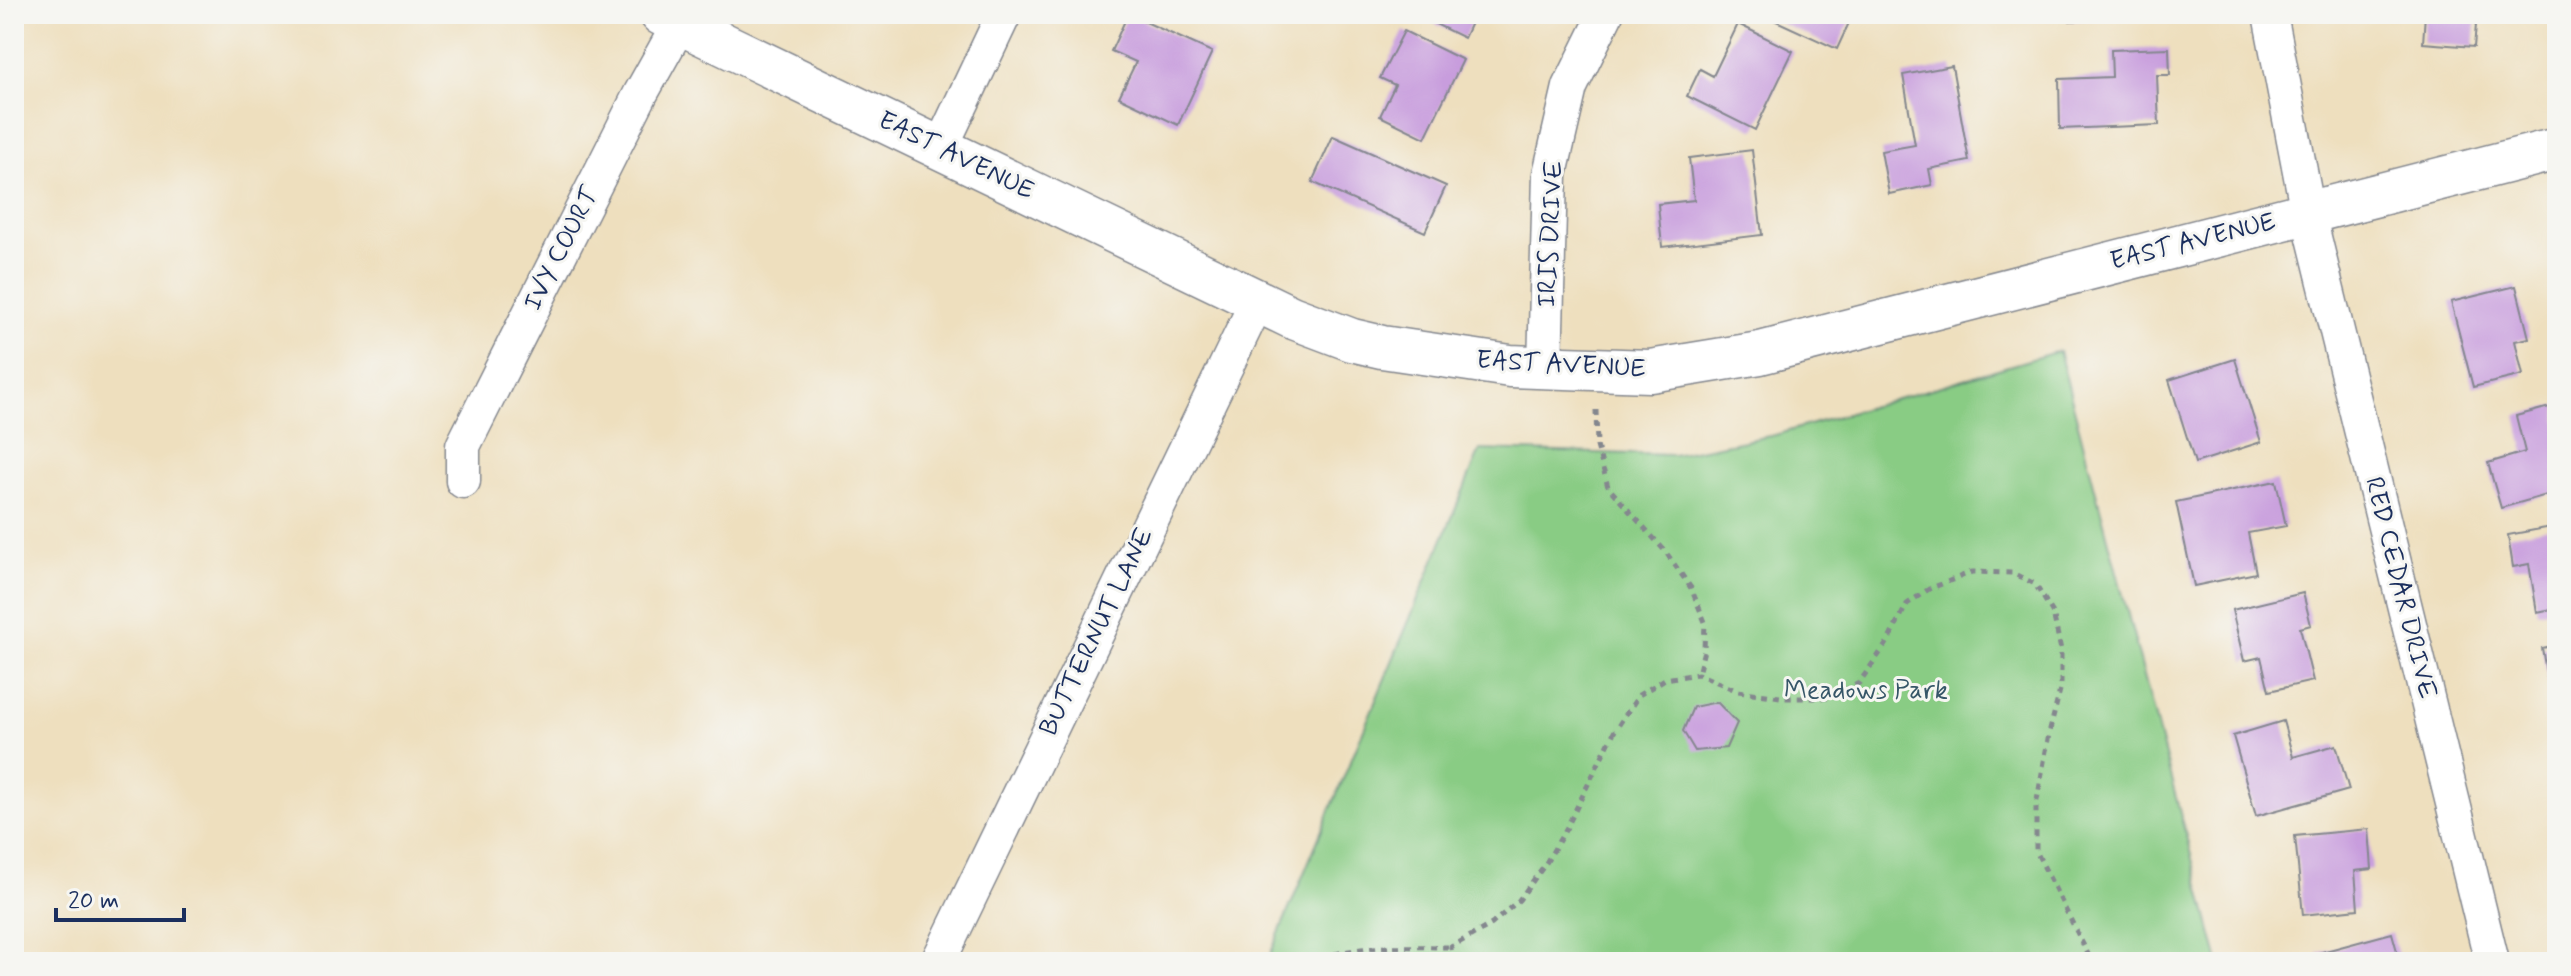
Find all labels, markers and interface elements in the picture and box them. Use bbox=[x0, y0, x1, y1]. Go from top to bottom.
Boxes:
street label: EAST AVENUE bbox=[872, 104, 1040, 208]
street label: IRIS DRIVE bbox=[1530, 160, 1572, 308]
street label: IVY COURT bbox=[516, 180, 608, 317]
street label: EAST AVENUE bbox=[2107, 205, 2279, 279]
street label: EAST AVENUE bbox=[1476, 344, 1646, 386]
street label: RED CEDAR DRIVE bbox=[2356, 473, 2444, 703]
street label: BUTTERNUT LANE bbox=[1032, 522, 1162, 742]
park label: Meadows Park bbox=[1784, 674, 1948, 708]
scale bar bbox=[56, 872, 184, 922]
text: 20 m bbox=[68, 886, 119, 917]

